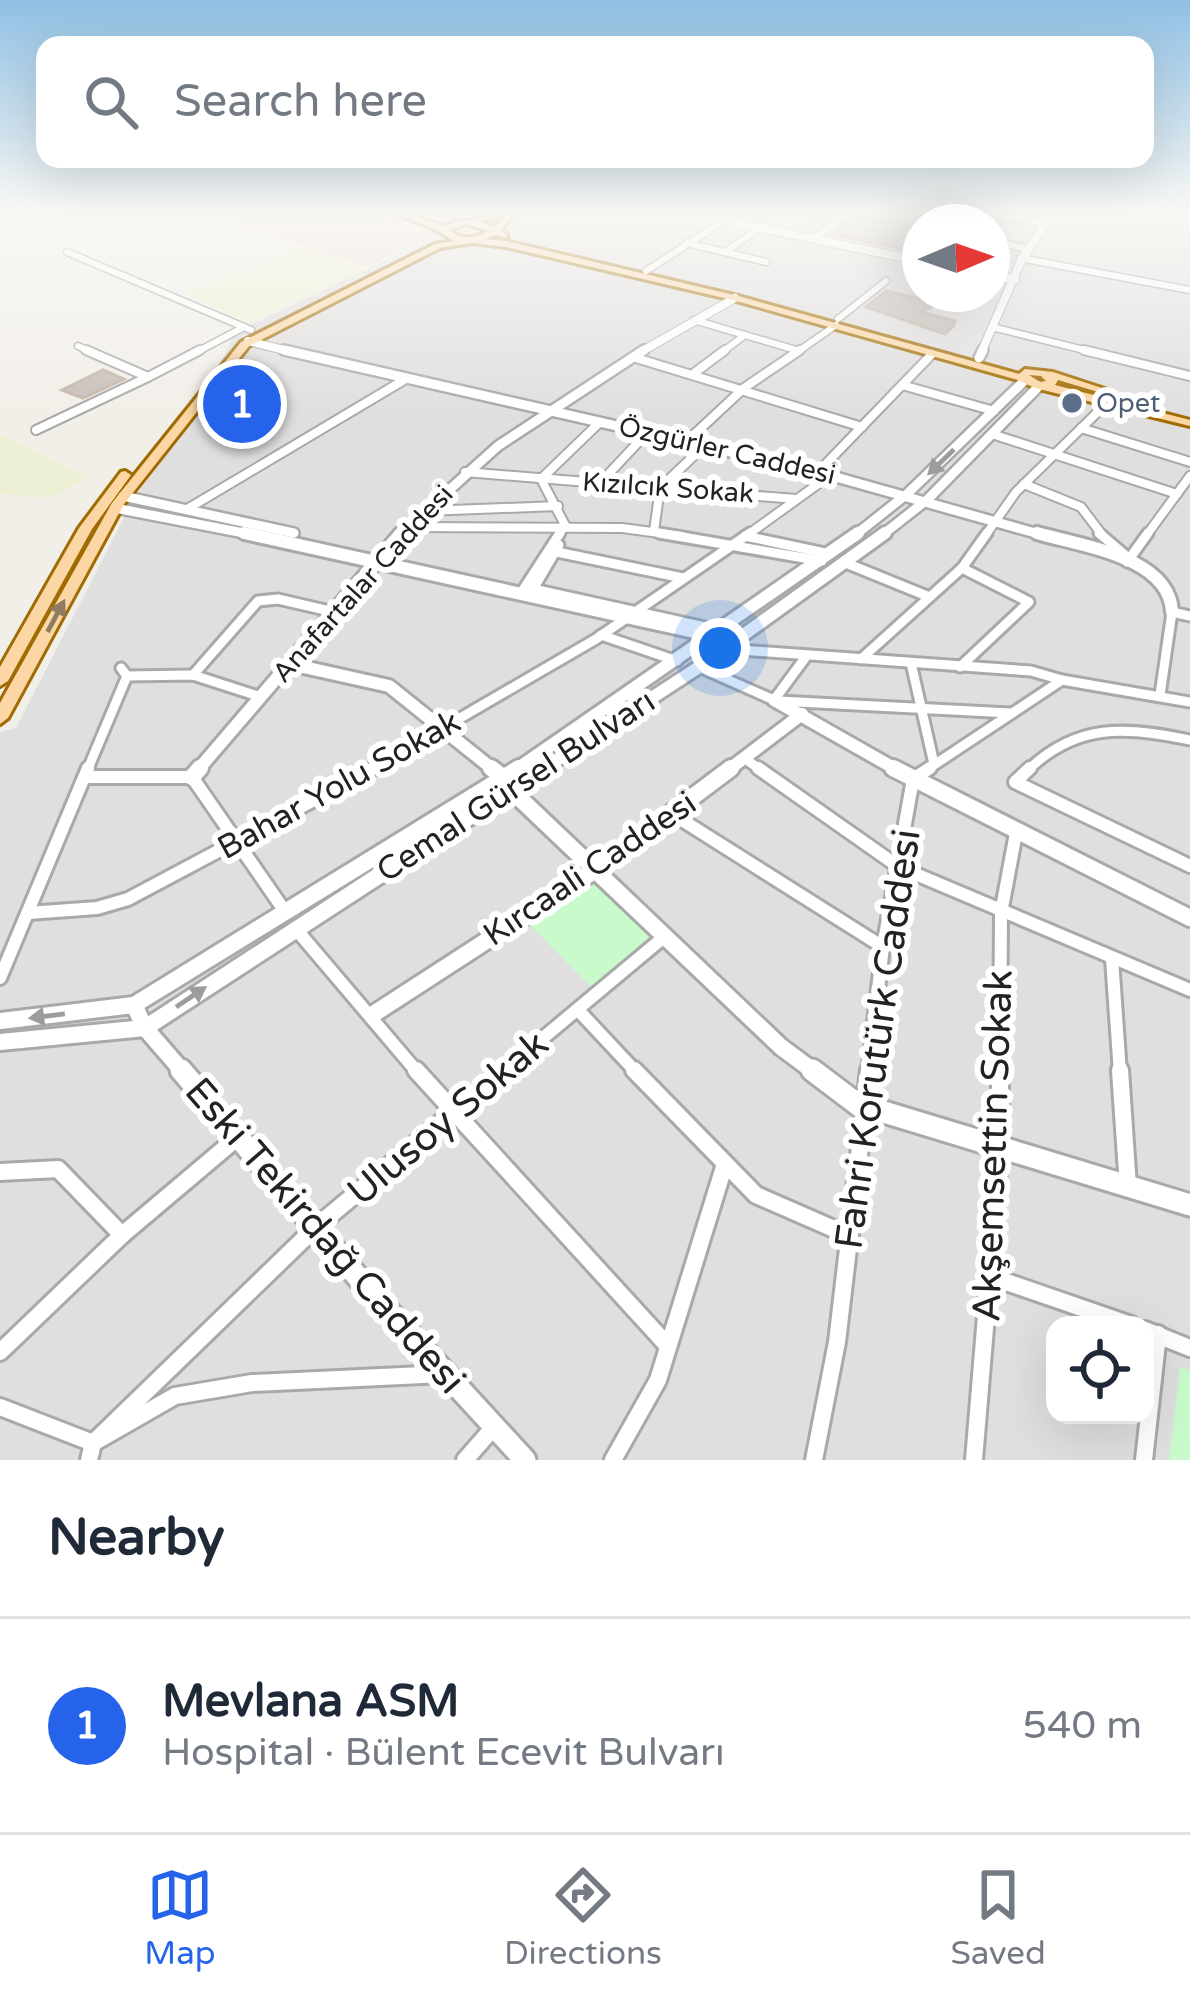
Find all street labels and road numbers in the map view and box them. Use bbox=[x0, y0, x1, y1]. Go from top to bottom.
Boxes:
street label: Özgürler Caddesi bbox=[615, 410, 839, 492]
street label: Kızılcık Sokak bbox=[581, 466, 755, 510]
street label: Anafartalar Caddesi bbox=[266, 478, 460, 690]
street label: Cemal Gürsel Bulvarı bbox=[370, 682, 662, 890]
street label: Bahar Yolu Sokak bbox=[211, 702, 467, 868]
street label: Kırcaali Caddesi bbox=[476, 783, 704, 955]
street label: Fahri Korutürk Caddesi bbox=[825, 826, 931, 1252]
street label: Akşemsettin Sokak bbox=[963, 969, 1023, 1323]
street label: Ulusoy Sokak bbox=[338, 1020, 558, 1216]
street label: Eski Tekirdağ Caddesi bbox=[175, 1068, 475, 1404]

